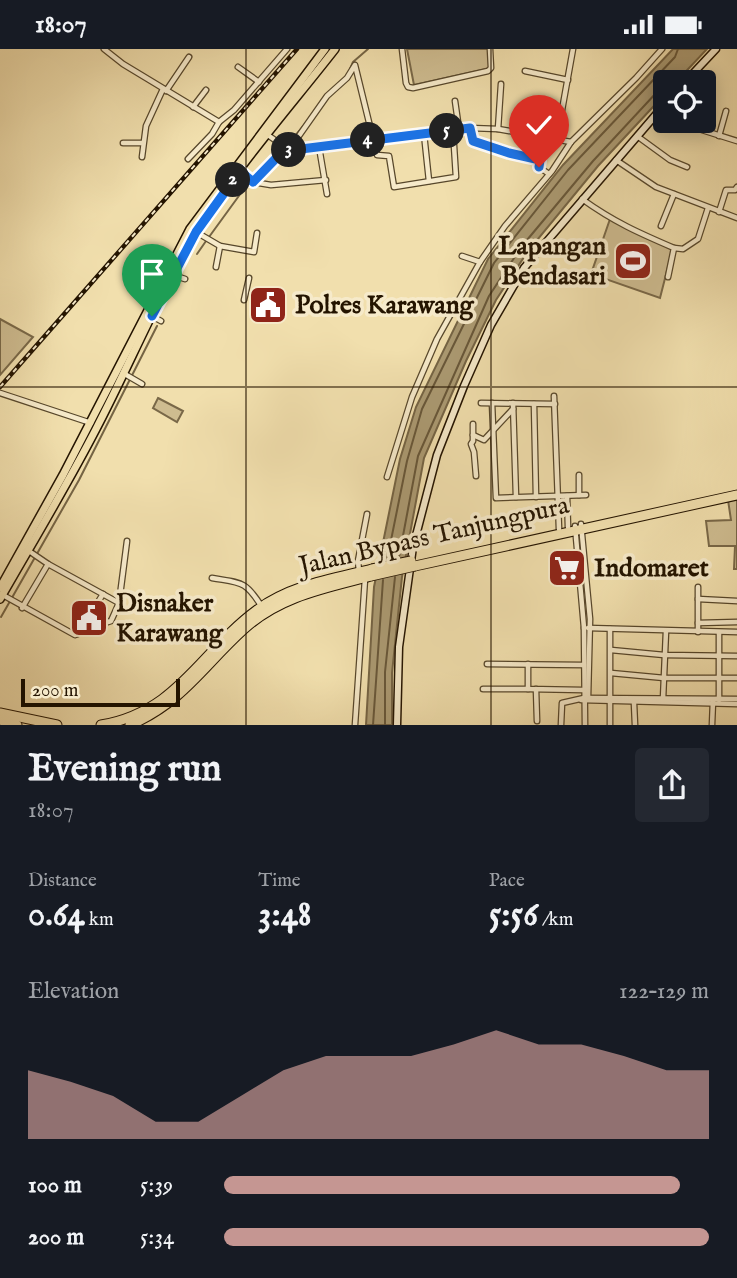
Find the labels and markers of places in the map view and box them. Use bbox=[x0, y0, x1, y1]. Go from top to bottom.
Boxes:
pin bbox=[509, 95, 569, 167]
pin: 5 bbox=[430, 113, 464, 149]
pin: 4 bbox=[350, 123, 386, 157]
pin: 3 bbox=[272, 133, 306, 168]
pin: 2 bbox=[216, 163, 250, 197]
place label: Lapangan Bendasari bbox=[498, 230, 606, 293]
sports icon: Lapangan Bendasari bbox=[612, 240, 654, 282]
pin bbox=[122, 244, 182, 316]
public building icon: Polres Karawang bbox=[247, 284, 289, 326]
place label: Polres Karawang bbox=[295, 289, 474, 322]
supermarket icon: Indomaret bbox=[546, 547, 588, 589]
place label: Indomaret bbox=[594, 552, 709, 585]
place label: Disnaker Karawang bbox=[116, 587, 224, 650]
public building icon: Disnaker Karawang bbox=[68, 597, 110, 639]

